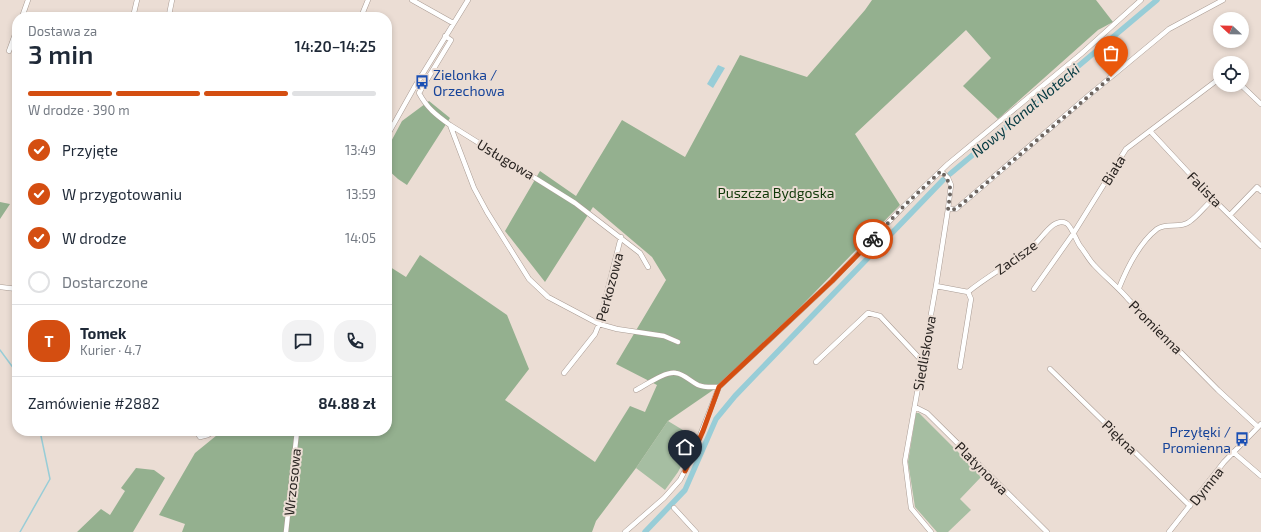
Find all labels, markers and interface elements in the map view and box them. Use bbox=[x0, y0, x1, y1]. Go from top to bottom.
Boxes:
north arrow bbox=[1213, 12, 1249, 48]
map controls bbox=[1213, 12, 1249, 92]
text: Dostawa za bbox=[28, 23, 97, 39]
pin bbox=[1094, 36, 1128, 77]
text: 14:20–14:25 bbox=[294, 37, 376, 55]
text: 3 min bbox=[28, 38, 93, 69]
icon: bag bbox=[1100, 42, 1122, 64]
button: locate bbox=[1213, 56, 1249, 92]
water label: Nowy Kanał Notecki bbox=[967, 59, 1084, 161]
place label: Zielonka / Orzechowa bbox=[433, 66, 505, 99]
bus stop icon: Zielonka / Orzechowa bbox=[414, 74, 430, 90]
text: W drodze · 390 m bbox=[28, 102, 130, 118]
street label: Usługowa bbox=[474, 135, 538, 183]
icon: check bbox=[28, 139, 50, 161]
text: Przyjęte bbox=[62, 141, 118, 159]
text: 13:49 bbox=[345, 142, 376, 158]
street label: Biała bbox=[1097, 152, 1129, 188]
street label: Falista bbox=[1184, 168, 1226, 210]
icon: check bbox=[28, 183, 50, 205]
park label: Puszcza Bydgoska bbox=[718, 184, 834, 201]
text: W przygotowaniu bbox=[62, 185, 182, 203]
text: 13:59 bbox=[346, 186, 376, 202]
courier bbox=[853, 219, 893, 259]
icon: check bbox=[28, 227, 50, 249]
icon: bike bbox=[862, 228, 884, 250]
text: W drodze bbox=[62, 229, 127, 247]
text: 14:05 bbox=[345, 230, 376, 246]
street label: Zacisze bbox=[992, 236, 1040, 278]
street label: Perkozowa bbox=[592, 251, 626, 323]
text: Dostarczone bbox=[62, 273, 148, 291]
street label: Promienna bbox=[1126, 297, 1186, 357]
street label: Siedliskowa bbox=[909, 314, 939, 392]
button: chat bbox=[282, 320, 324, 362]
button: phone bbox=[334, 320, 376, 362]
text: Tomek bbox=[80, 324, 126, 342]
text: T bbox=[44, 332, 54, 350]
text: Kurier · 4.7 bbox=[80, 342, 141, 358]
text: Zamówienie #2882 bbox=[28, 394, 160, 412]
text: 84.88 zł bbox=[318, 394, 376, 412]
street label: Piękna bbox=[1099, 416, 1141, 458]
place label: Przyłęki / Promienna bbox=[1162, 423, 1231, 456]
pin bbox=[668, 430, 702, 471]
bus stop icon: Przyłęki / Promienna bbox=[1234, 431, 1250, 447]
icon: home bbox=[674, 436, 696, 458]
street label: Platynowa bbox=[952, 438, 1012, 498]
street label: Wrzosowa bbox=[280, 447, 304, 517]
street label: Dymna bbox=[1185, 463, 1227, 509]

